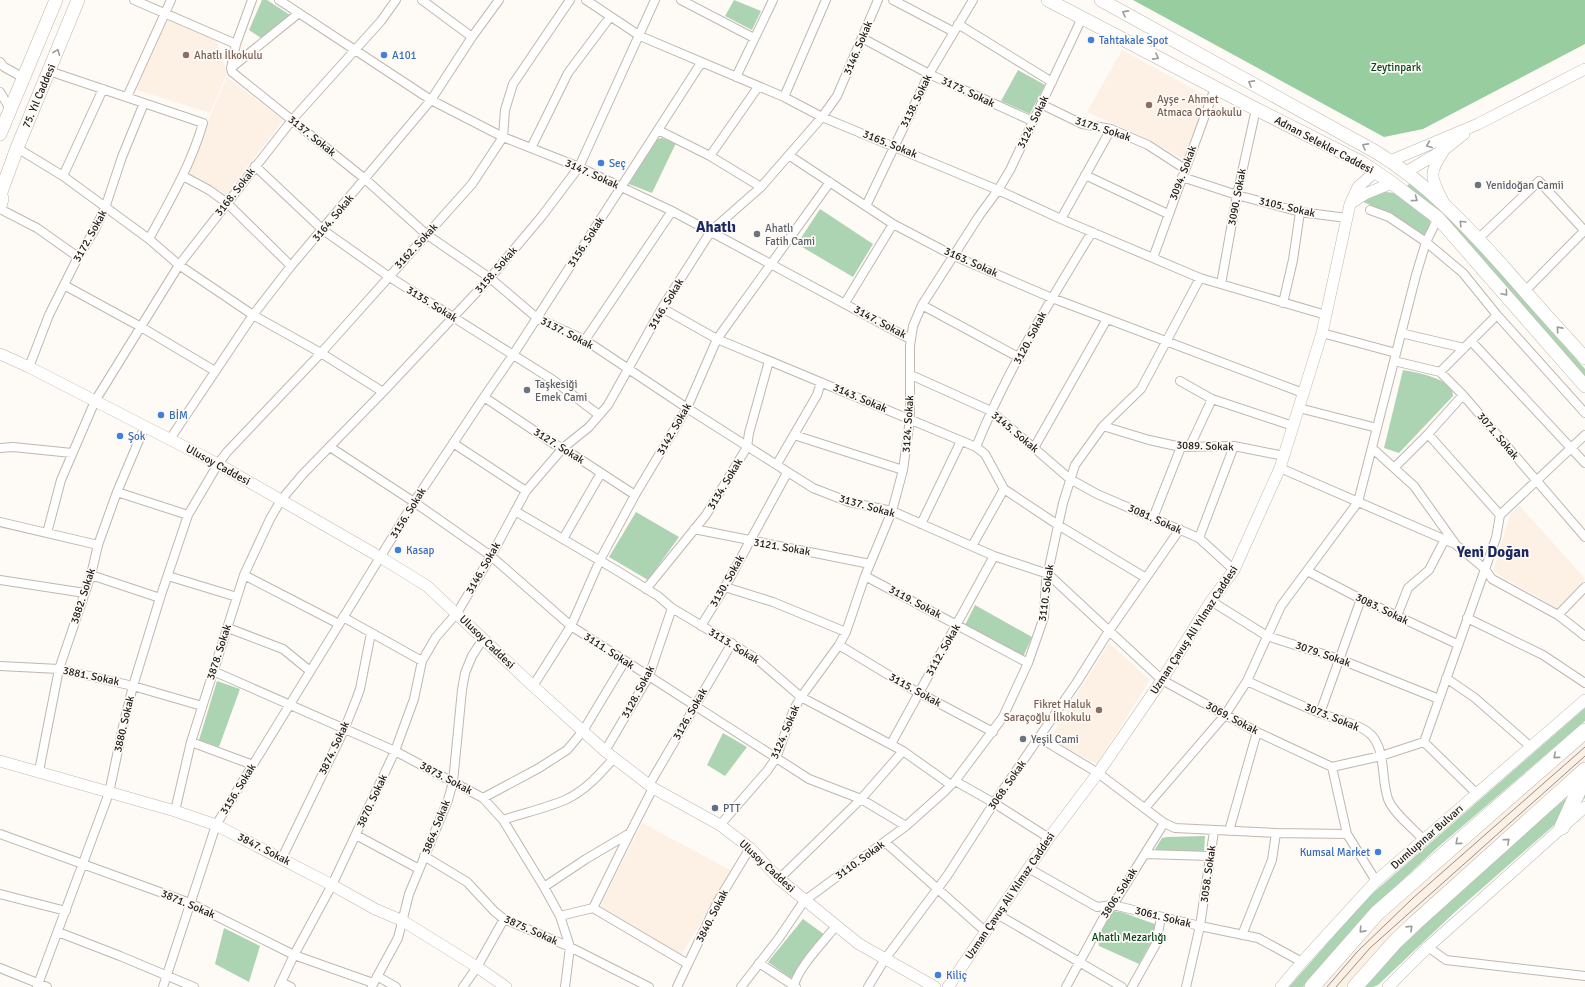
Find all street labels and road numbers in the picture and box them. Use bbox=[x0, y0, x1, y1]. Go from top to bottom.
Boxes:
street label: 3146. Sokak bbox=[841, 19, 875, 77]
street label: 75. Yıl Caddesi bbox=[20, 62, 58, 130]
street label: 3138. Sokak bbox=[898, 72, 935, 130]
street label: 3173. Sokak bbox=[939, 74, 997, 110]
street label: 3124. Sokak bbox=[1015, 93, 1052, 151]
street label: 3137. Sokak bbox=[286, 113, 339, 159]
street label: Adnan Selekler Caddesi bbox=[1272, 113, 1376, 177]
street label: 3175. Sokak bbox=[1074, 114, 1133, 144]
street label: 3165. Sokak bbox=[861, 127, 920, 161]
street label: 3094. Sokak bbox=[1167, 143, 1200, 202]
street label: 3147. Sokak bbox=[563, 156, 621, 192]
street label: 3168. Sokak bbox=[212, 165, 258, 219]
street label: 3090. Sokak bbox=[1225, 167, 1249, 226]
street label: 3164. Sokak bbox=[310, 191, 357, 244]
street label: 3105. Sokak bbox=[1258, 194, 1317, 220]
street label: 3172. Sokak bbox=[70, 207, 110, 264]
street label: 3156. Sokak bbox=[565, 214, 607, 270]
street label: 3162. Sokak bbox=[392, 220, 441, 271]
street label: 3158. Sokak bbox=[472, 244, 520, 296]
street label: 3163. Sokak bbox=[942, 244, 1000, 280]
street label: 3146. Sokak bbox=[646, 276, 687, 332]
street label: 3135. Sokak bbox=[404, 283, 460, 325]
street label: 3147. Sokak bbox=[852, 303, 909, 341]
street label: 3120. Sokak bbox=[1011, 309, 1049, 366]
street label: 3137. Sokak bbox=[538, 314, 596, 352]
street label: 3143. Sokak bbox=[831, 381, 889, 415]
street label: 3124. Sokak bbox=[900, 394, 917, 453]
street label: 3142. Sokak bbox=[654, 400, 694, 457]
street label: 3145. Sokak bbox=[989, 409, 1042, 456]
street label: 3071. Sokak bbox=[1475, 410, 1522, 463]
street label: 3127. Sokak bbox=[531, 425, 587, 467]
street label: 3089. Sokak bbox=[1176, 439, 1234, 454]
street label: Ulusoy Caddesi bbox=[184, 442, 252, 488]
street label: 3134. Sokak bbox=[705, 456, 746, 512]
street label: 3156. Sokak bbox=[387, 485, 429, 541]
street label: 3137. Sokak bbox=[838, 492, 897, 520]
street label: 3081. Sokak bbox=[1126, 501, 1184, 537]
street label: 3121. Sokak bbox=[753, 536, 812, 558]
street label: 3146. Sokak bbox=[463, 539, 503, 596]
street label: 3130. Sokak bbox=[707, 552, 747, 609]
street label: 3110. Sokak bbox=[1036, 563, 1057, 622]
street label: Uzman Çavuş Ali Yılmaz Caddesi bbox=[1148, 563, 1240, 697]
street label: 3882. Sokak bbox=[68, 566, 98, 625]
street label: 3119. Sokak bbox=[887, 583, 944, 621]
street label: 3083. Sokak bbox=[1353, 591, 1411, 628]
street label: Ulusoy Caddesi bbox=[457, 612, 517, 672]
street label: 3112. Sokak bbox=[923, 621, 963, 678]
street label: 3878. Sokak bbox=[204, 622, 234, 681]
street label: 3113. Sokak bbox=[706, 625, 762, 667]
street label: 3111. Sokak bbox=[581, 630, 637, 672]
street label: 3079. Sokak bbox=[1294, 638, 1353, 670]
street label: 3128. Sokak bbox=[619, 663, 657, 720]
street label: 3881. Sokak bbox=[62, 664, 121, 688]
street label: 3115. Sokak bbox=[887, 670, 944, 710]
street label: 3126. Sokak bbox=[670, 685, 710, 742]
street label: 3880. Sokak bbox=[111, 694, 137, 753]
street label: 3069. Sokak bbox=[1204, 699, 1261, 737]
street label: 3073. Sokak bbox=[1303, 700, 1362, 734]
street label: 3124. Sokak bbox=[768, 703, 802, 761]
street label: 3874. Sokak bbox=[316, 719, 352, 777]
street label: 3068. Sokak bbox=[985, 757, 1029, 812]
street label: 3873. Sokak bbox=[418, 759, 475, 797]
street label: 3156. Sokak bbox=[217, 761, 259, 817]
street label: 3870. Sokak bbox=[354, 772, 390, 830]
street label: 3864. Sokak bbox=[419, 797, 453, 856]
street label: Dumlupınar Bulvarı bbox=[1388, 802, 1466, 872]
street label: 3847. Sokak bbox=[235, 830, 293, 868]
street label: Uzman Çavuş Ali Yılmaz Caddesi bbox=[963, 830, 1057, 962]
street label: Ulusoy Caddesi bbox=[736, 837, 798, 895]
street label: 3110. Sokak bbox=[833, 838, 887, 882]
street label: 3058. Sokak bbox=[1198, 844, 1219, 903]
street label: 3806. Sokak bbox=[1098, 865, 1140, 921]
street label: 3871. Sokak bbox=[159, 887, 217, 921]
street label: 3840. Sokak bbox=[693, 887, 731, 945]
street label: 3061. Sokak bbox=[1134, 904, 1193, 930]
street label: 3875. Sokak bbox=[502, 912, 560, 948]

